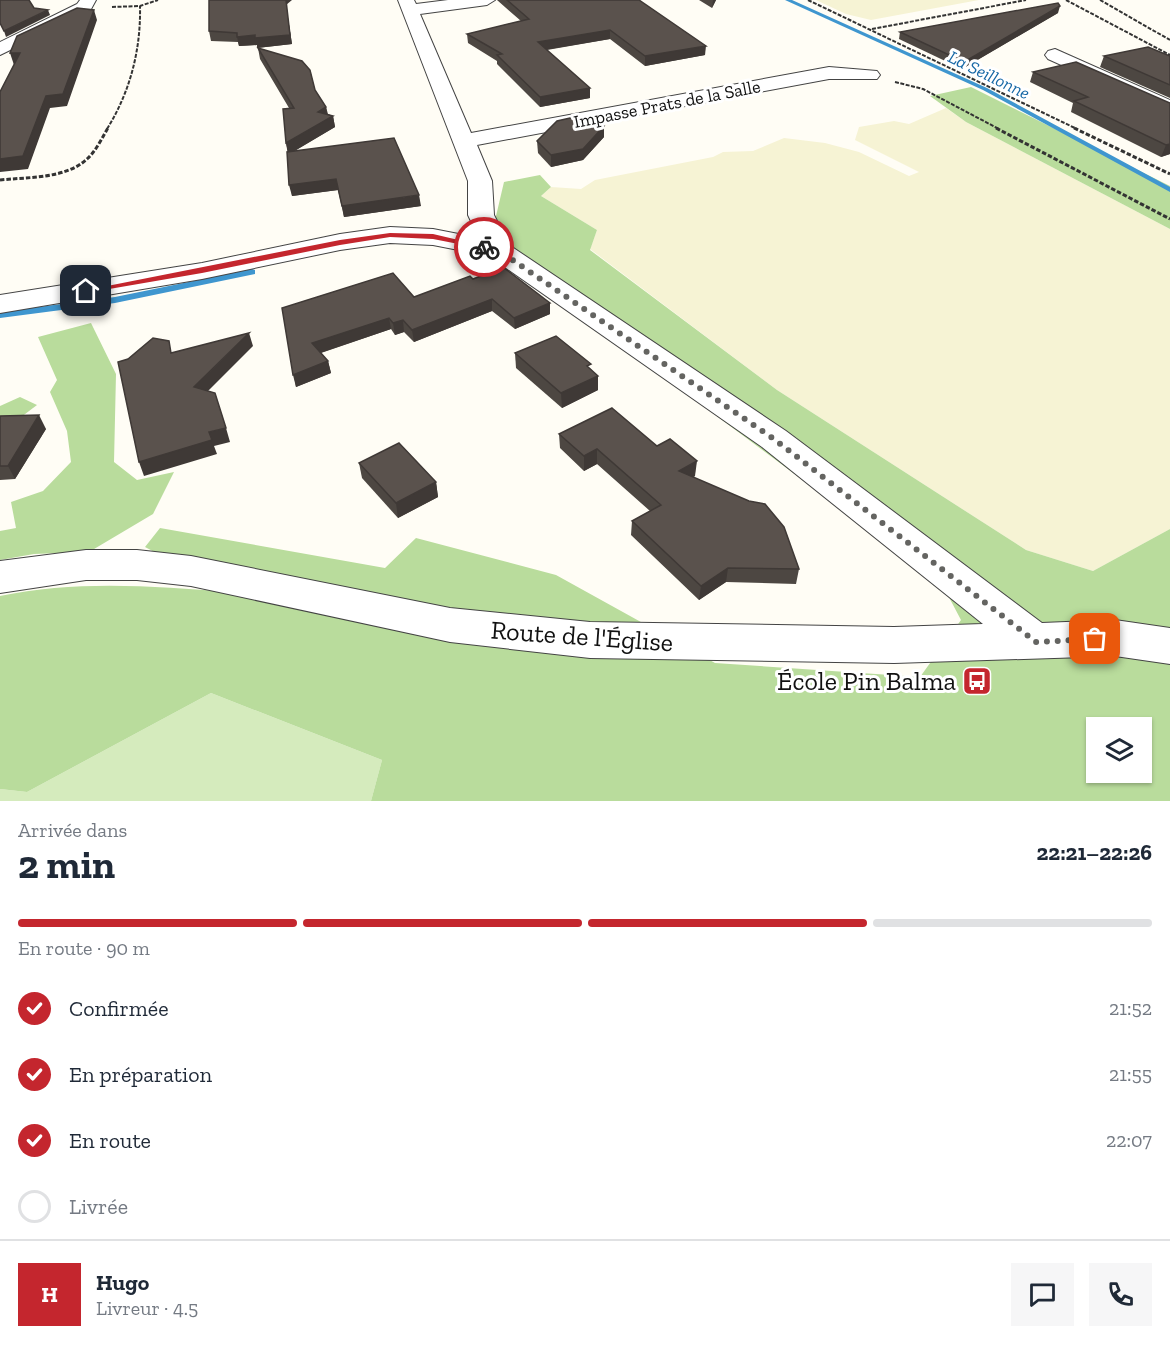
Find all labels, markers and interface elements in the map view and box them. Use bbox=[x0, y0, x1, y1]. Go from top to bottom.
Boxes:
water label: La Seillonne bbox=[944, 46, 1034, 104]
street label: Impasse Prats de la Salle bbox=[572, 75, 762, 133]
courier bbox=[454, 217, 514, 277]
icon: bike bbox=[468, 231, 501, 264]
pin bbox=[60, 265, 111, 316]
icon: home bbox=[69, 274, 102, 307]
pin bbox=[1069, 613, 1120, 664]
street label: Route de l'Église bbox=[490, 614, 674, 658]
icon: bag bbox=[1078, 622, 1111, 655]
place label: École Pin Balma bbox=[777, 665, 956, 697]
bus stop icon: École Pin Balma bbox=[961, 665, 993, 697]
map controls bbox=[1086, 717, 1152, 783]
button: layers bbox=[1086, 717, 1152, 783]
text: Arrivée dans bbox=[18, 818, 127, 842]
text: 22:21–22:26 bbox=[1037, 839, 1152, 866]
text: 2 min bbox=[18, 841, 115, 888]
text: En route · 90 m bbox=[18, 936, 150, 960]
icon: check bbox=[18, 992, 51, 1025]
text: Confirmée bbox=[69, 995, 169, 1022]
text: 21:52 bbox=[1109, 996, 1152, 1020]
icon: check bbox=[18, 1058, 51, 1091]
text: En préparation bbox=[69, 1061, 212, 1088]
text: 21:55 bbox=[1109, 1062, 1152, 1086]
icon: check bbox=[18, 1124, 51, 1157]
text: En route bbox=[69, 1127, 151, 1154]
text: 22:07 bbox=[1106, 1128, 1152, 1152]
text: Livrée bbox=[69, 1193, 128, 1220]
button: chat bbox=[1011, 1263, 1074, 1326]
button: phone bbox=[1089, 1263, 1152, 1326]
text: Hugo bbox=[96, 1269, 149, 1296]
text: H bbox=[41, 1281, 58, 1308]
text: Livreur · 4.5 bbox=[96, 1296, 198, 1320]

